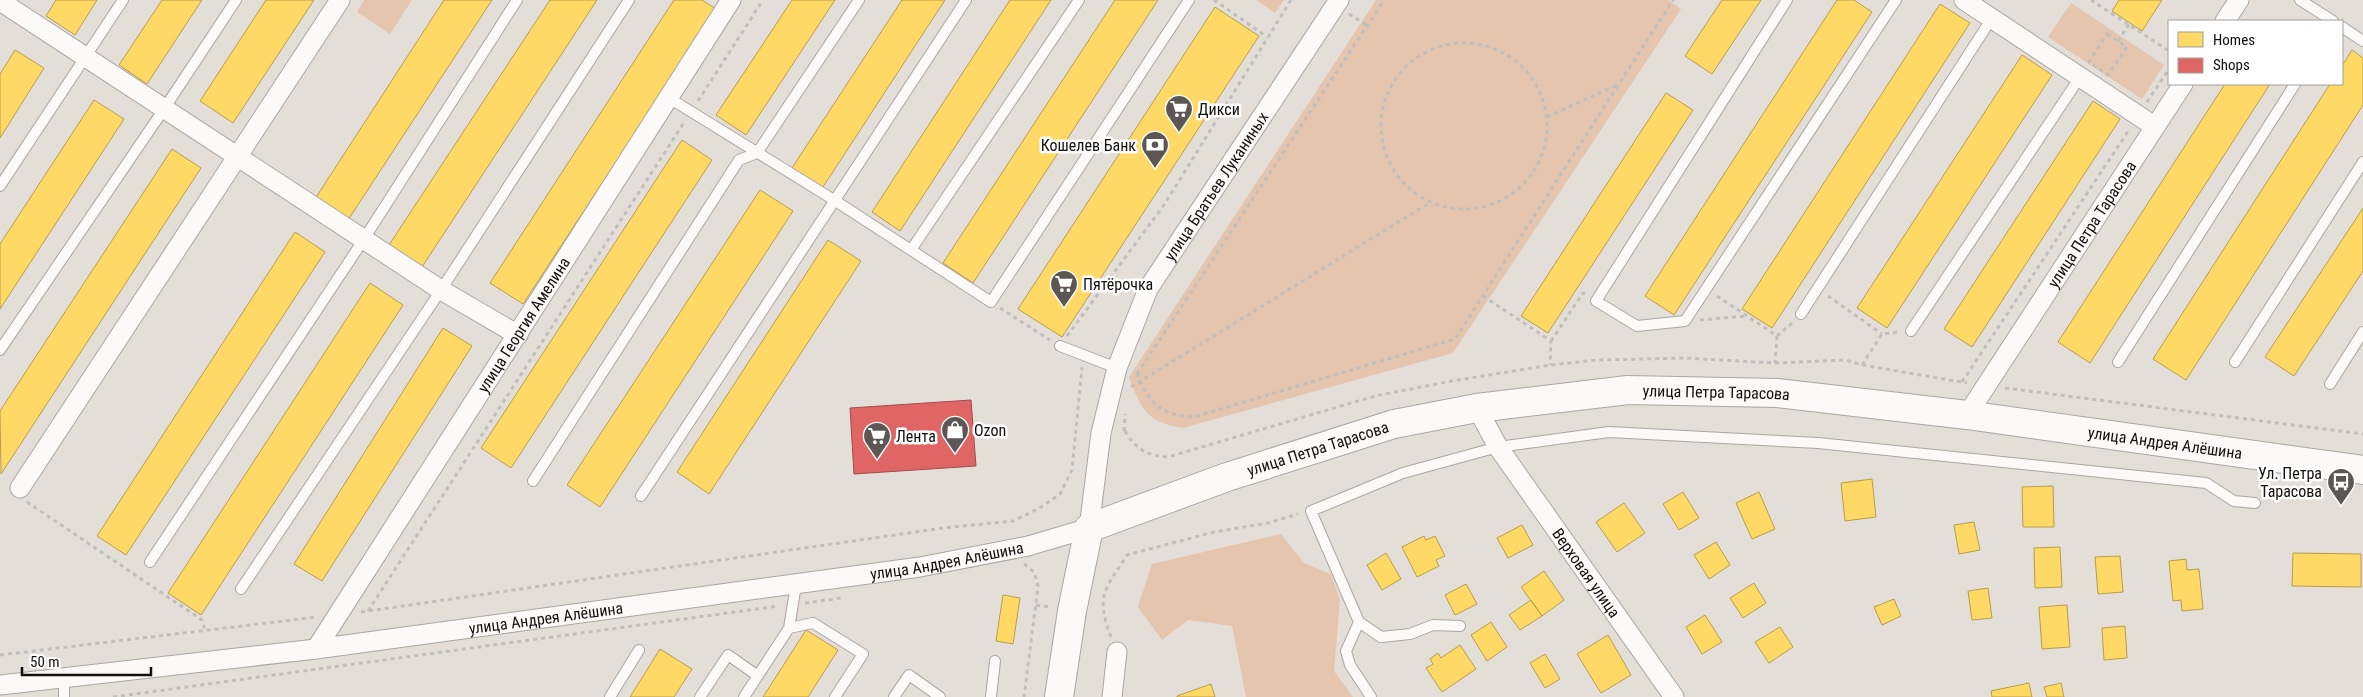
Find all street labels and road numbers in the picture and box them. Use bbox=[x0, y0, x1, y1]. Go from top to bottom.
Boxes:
street label: улица Братьев Луканиных bbox=[1160, 108, 1272, 265]
street label: улица Петра Тарасова bbox=[2044, 157, 2140, 291]
street label: улица Георгия Амелина bbox=[474, 254, 574, 396]
street label: улица Петра Тарасова bbox=[1642, 381, 1791, 404]
street label: улица Петра Тарасова bbox=[1245, 417, 1391, 480]
street label: улица Андрея Алёшина bbox=[2087, 423, 2243, 463]
street label: Верховая улица bbox=[1548, 525, 1624, 621]
street label: улица Андрея Алёшина bbox=[869, 538, 1025, 584]
street label: улица Андрея Алёшина bbox=[468, 598, 624, 638]

